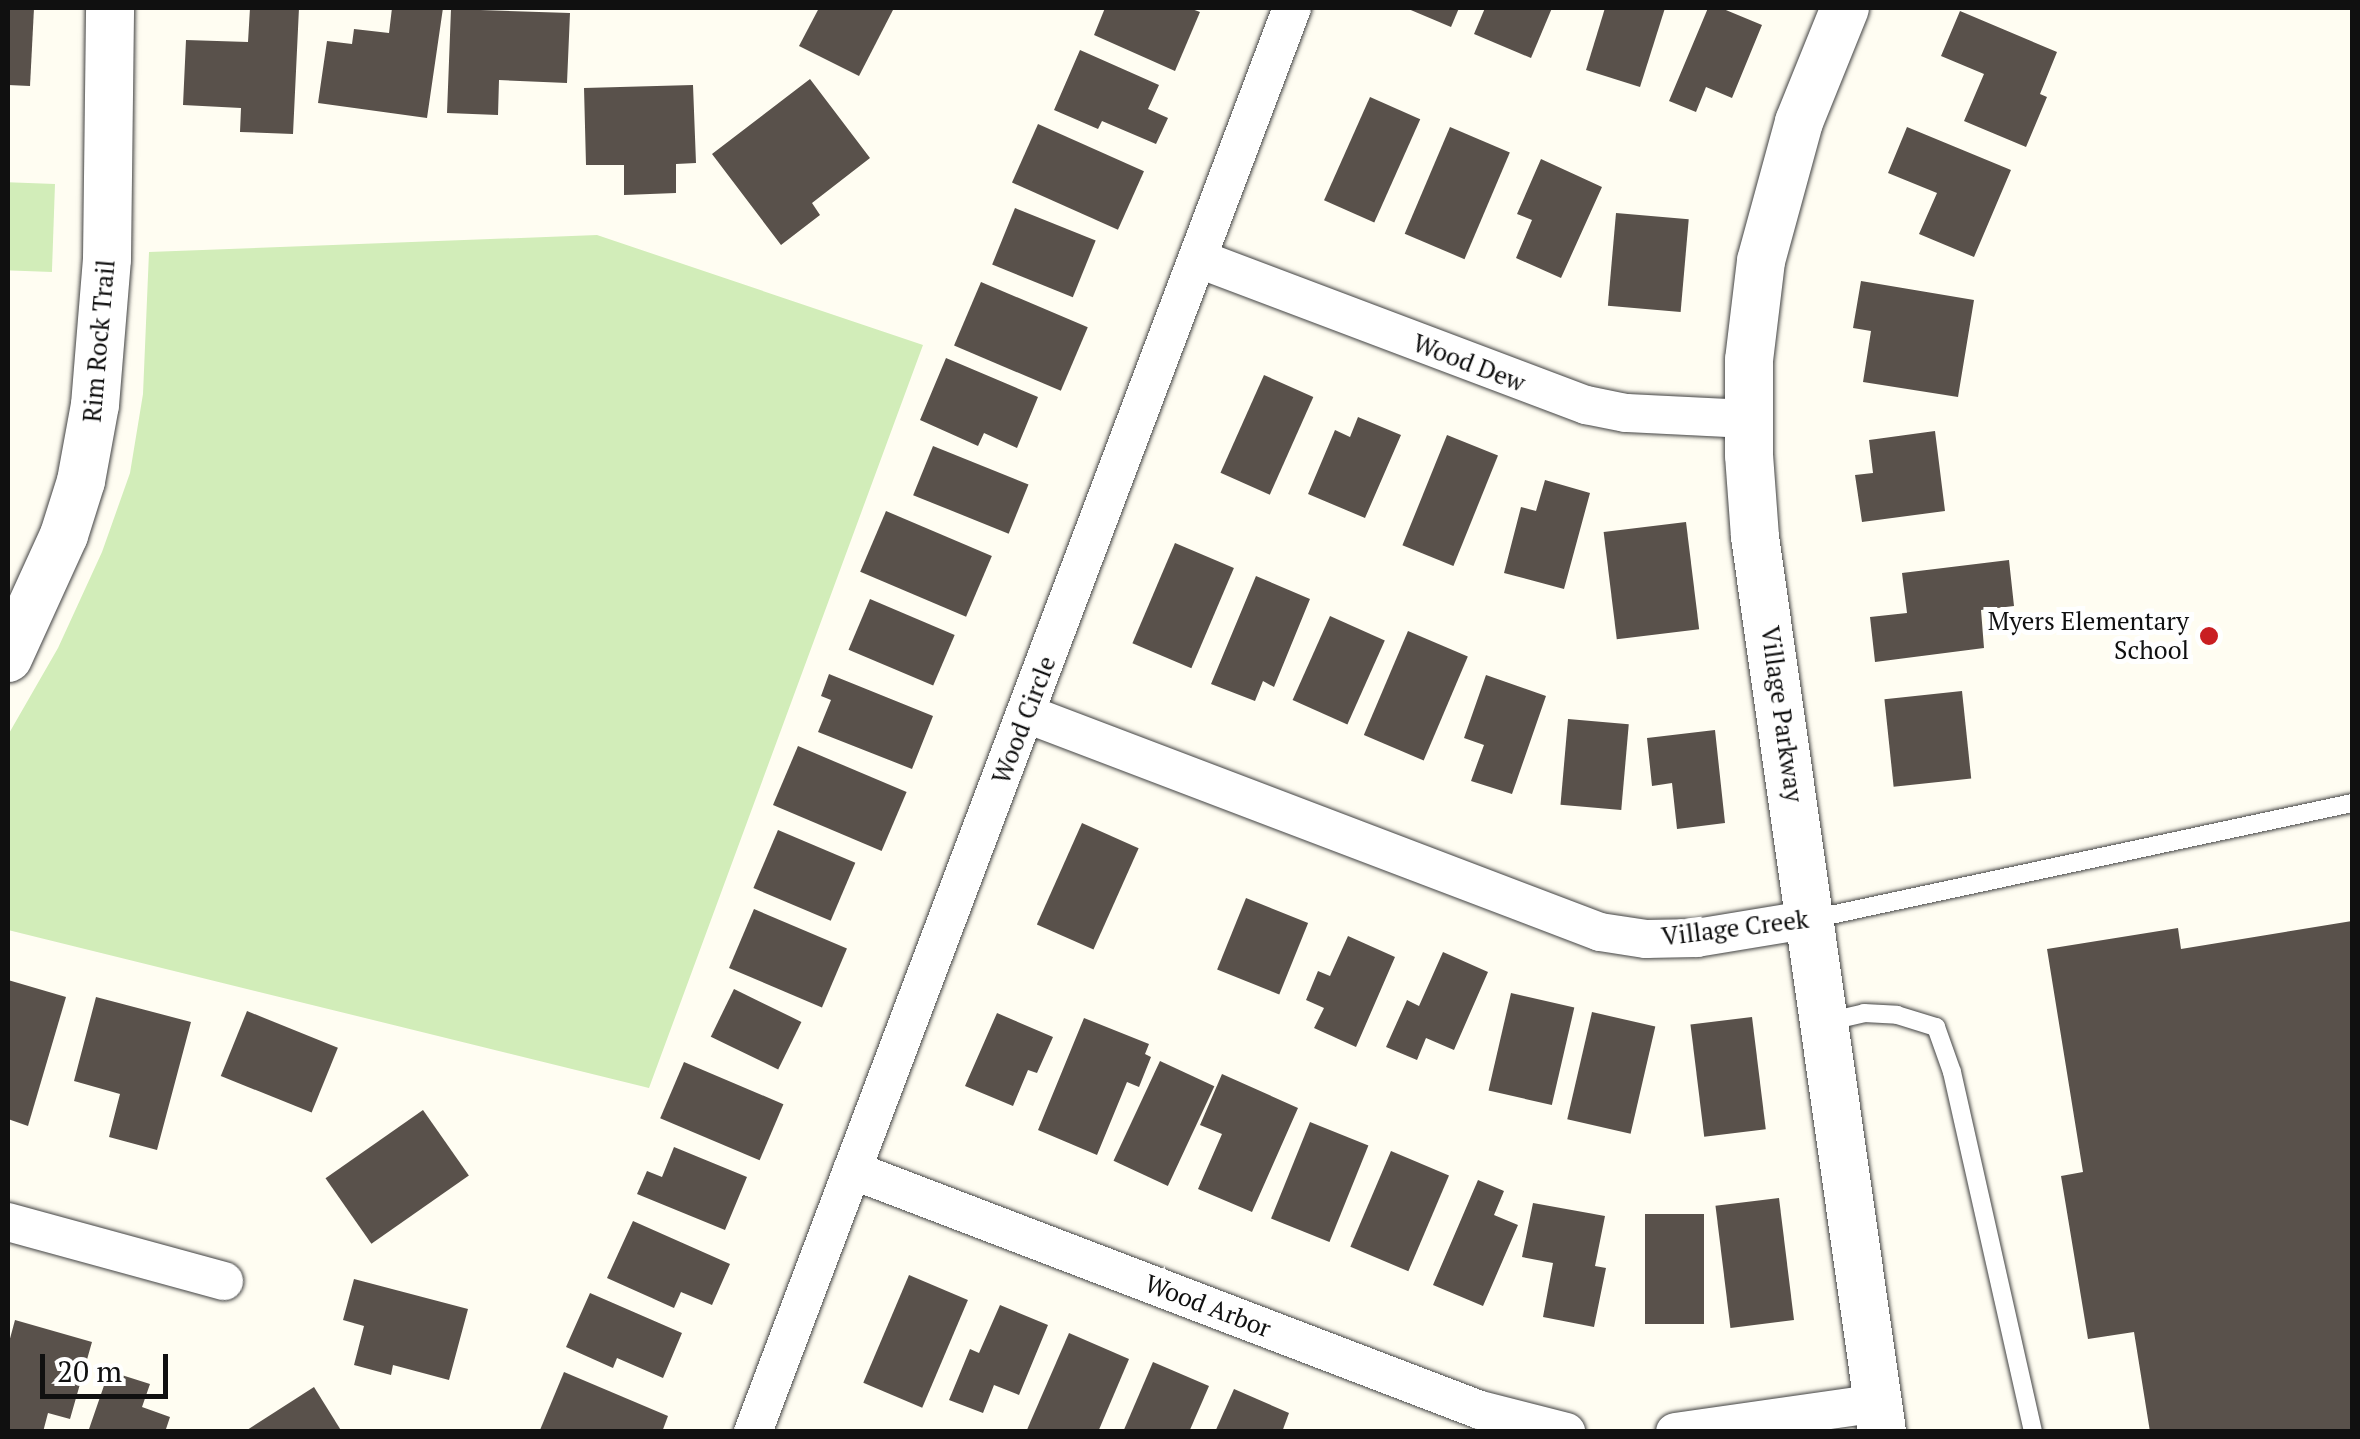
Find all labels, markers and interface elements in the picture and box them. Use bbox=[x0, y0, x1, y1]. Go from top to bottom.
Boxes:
street label: Rim Rock Trail bbox=[77, 259, 121, 423]
street label: Wood Dew bbox=[1409, 328, 1529, 398]
place label: Myers Elementary School bbox=[1988, 607, 2189, 666]
street label: Village Parkway bbox=[1755, 624, 1809, 804]
marker: Myers Elementary School bbox=[2198, 625, 2220, 647]
street label: Wood Circle bbox=[986, 652, 1062, 788]
street label: Village Creek bbox=[1660, 904, 1810, 952]
street label: Wood Arbor bbox=[1141, 1268, 1275, 1344]
scale bar bbox=[45, 1334, 172, 1396]
text: 20 m bbox=[57, 1351, 122, 1391]

